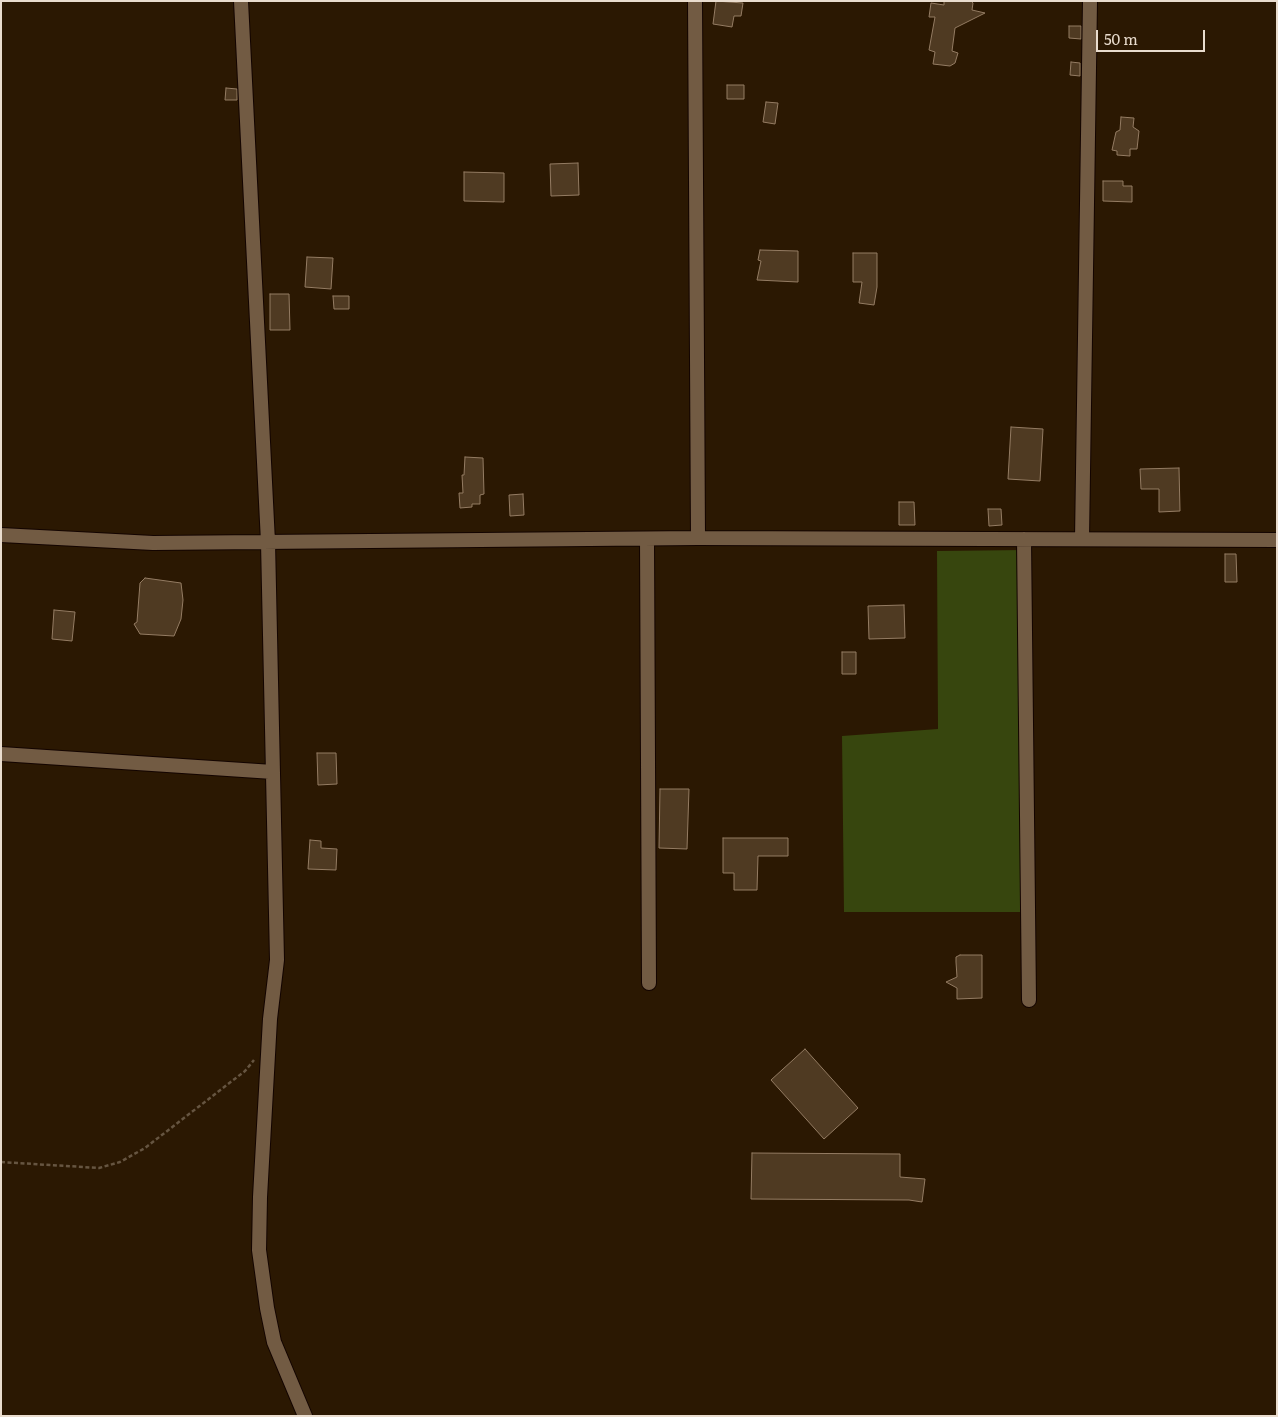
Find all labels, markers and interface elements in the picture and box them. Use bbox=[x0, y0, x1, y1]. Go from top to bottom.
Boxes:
scale bar bbox=[1098, 20, 1207, 52]
text: 50 m bbox=[1104, 27, 1138, 50]

